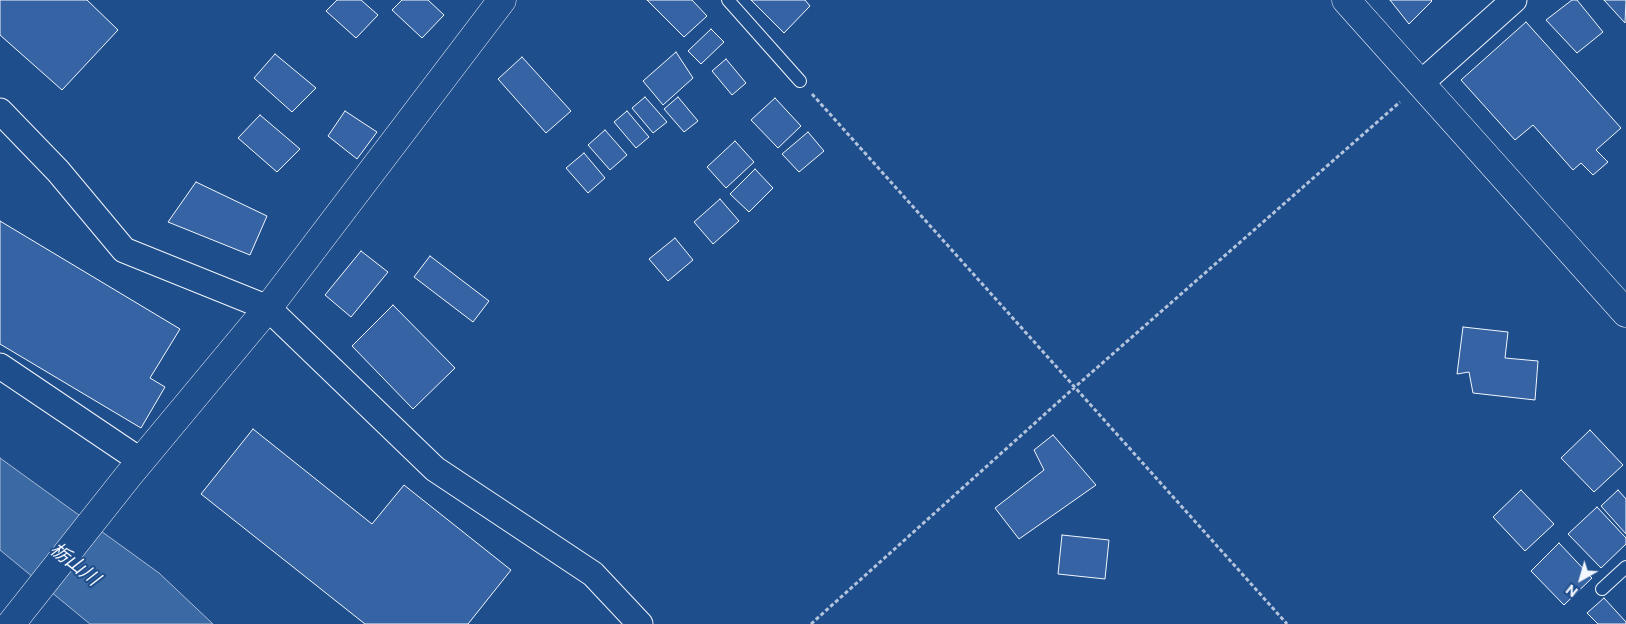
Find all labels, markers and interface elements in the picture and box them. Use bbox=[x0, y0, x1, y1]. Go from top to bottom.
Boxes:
water label: 栃山川 bbox=[46, 537, 104, 591]
north arrow bbox=[1556, 554, 1606, 604]
text: N bbox=[1562, 581, 1581, 601]

